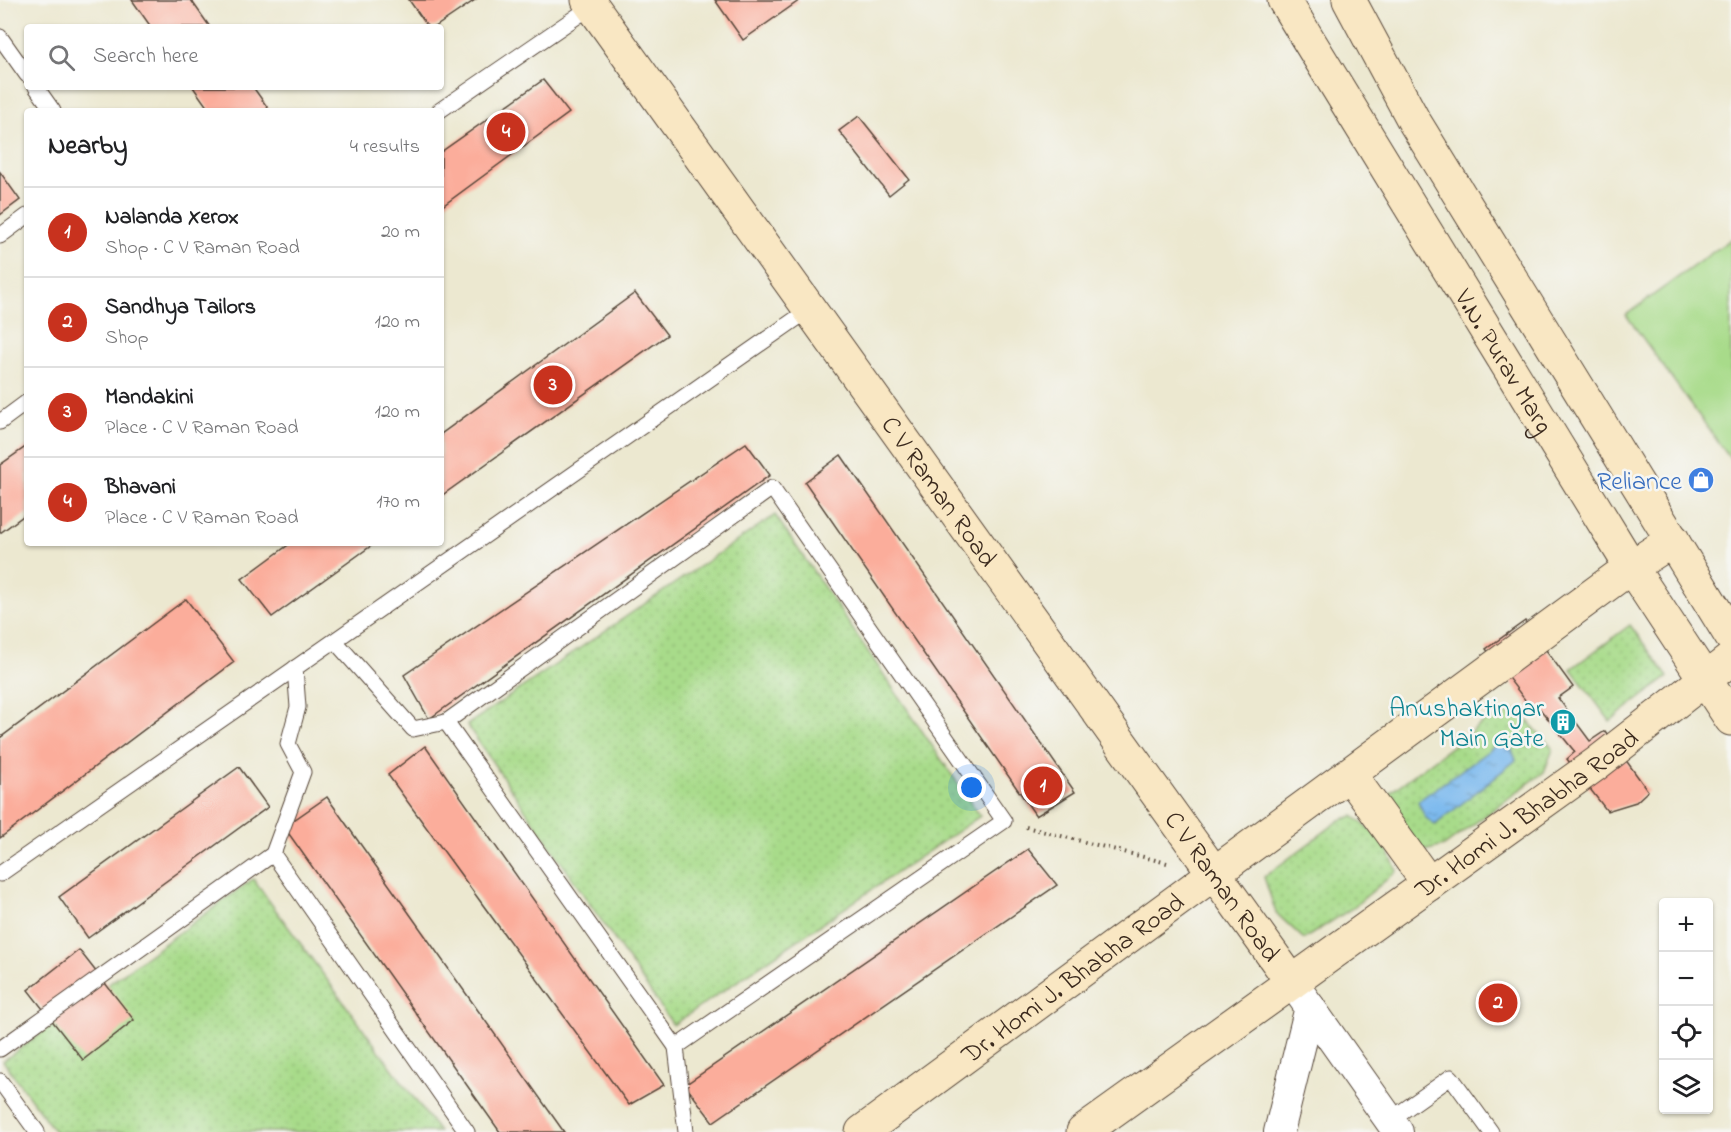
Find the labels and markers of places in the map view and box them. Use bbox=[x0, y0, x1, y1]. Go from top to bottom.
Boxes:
pin: 4 bbox=[486, 110, 526, 154]
pin: 3 bbox=[534, 362, 572, 408]
place label: Reliance bbox=[1597, 464, 1682, 502]
shop icon: Reliance bbox=[1686, 465, 1716, 495]
place label: Anushaktingar Main Gate bbox=[1389, 691, 1545, 759]
building icon: Anushaktingar Main Gate bbox=[1548, 707, 1578, 737]
pin: 1 bbox=[1024, 764, 1062, 808]
pin: 2 bbox=[1478, 980, 1518, 1026]

